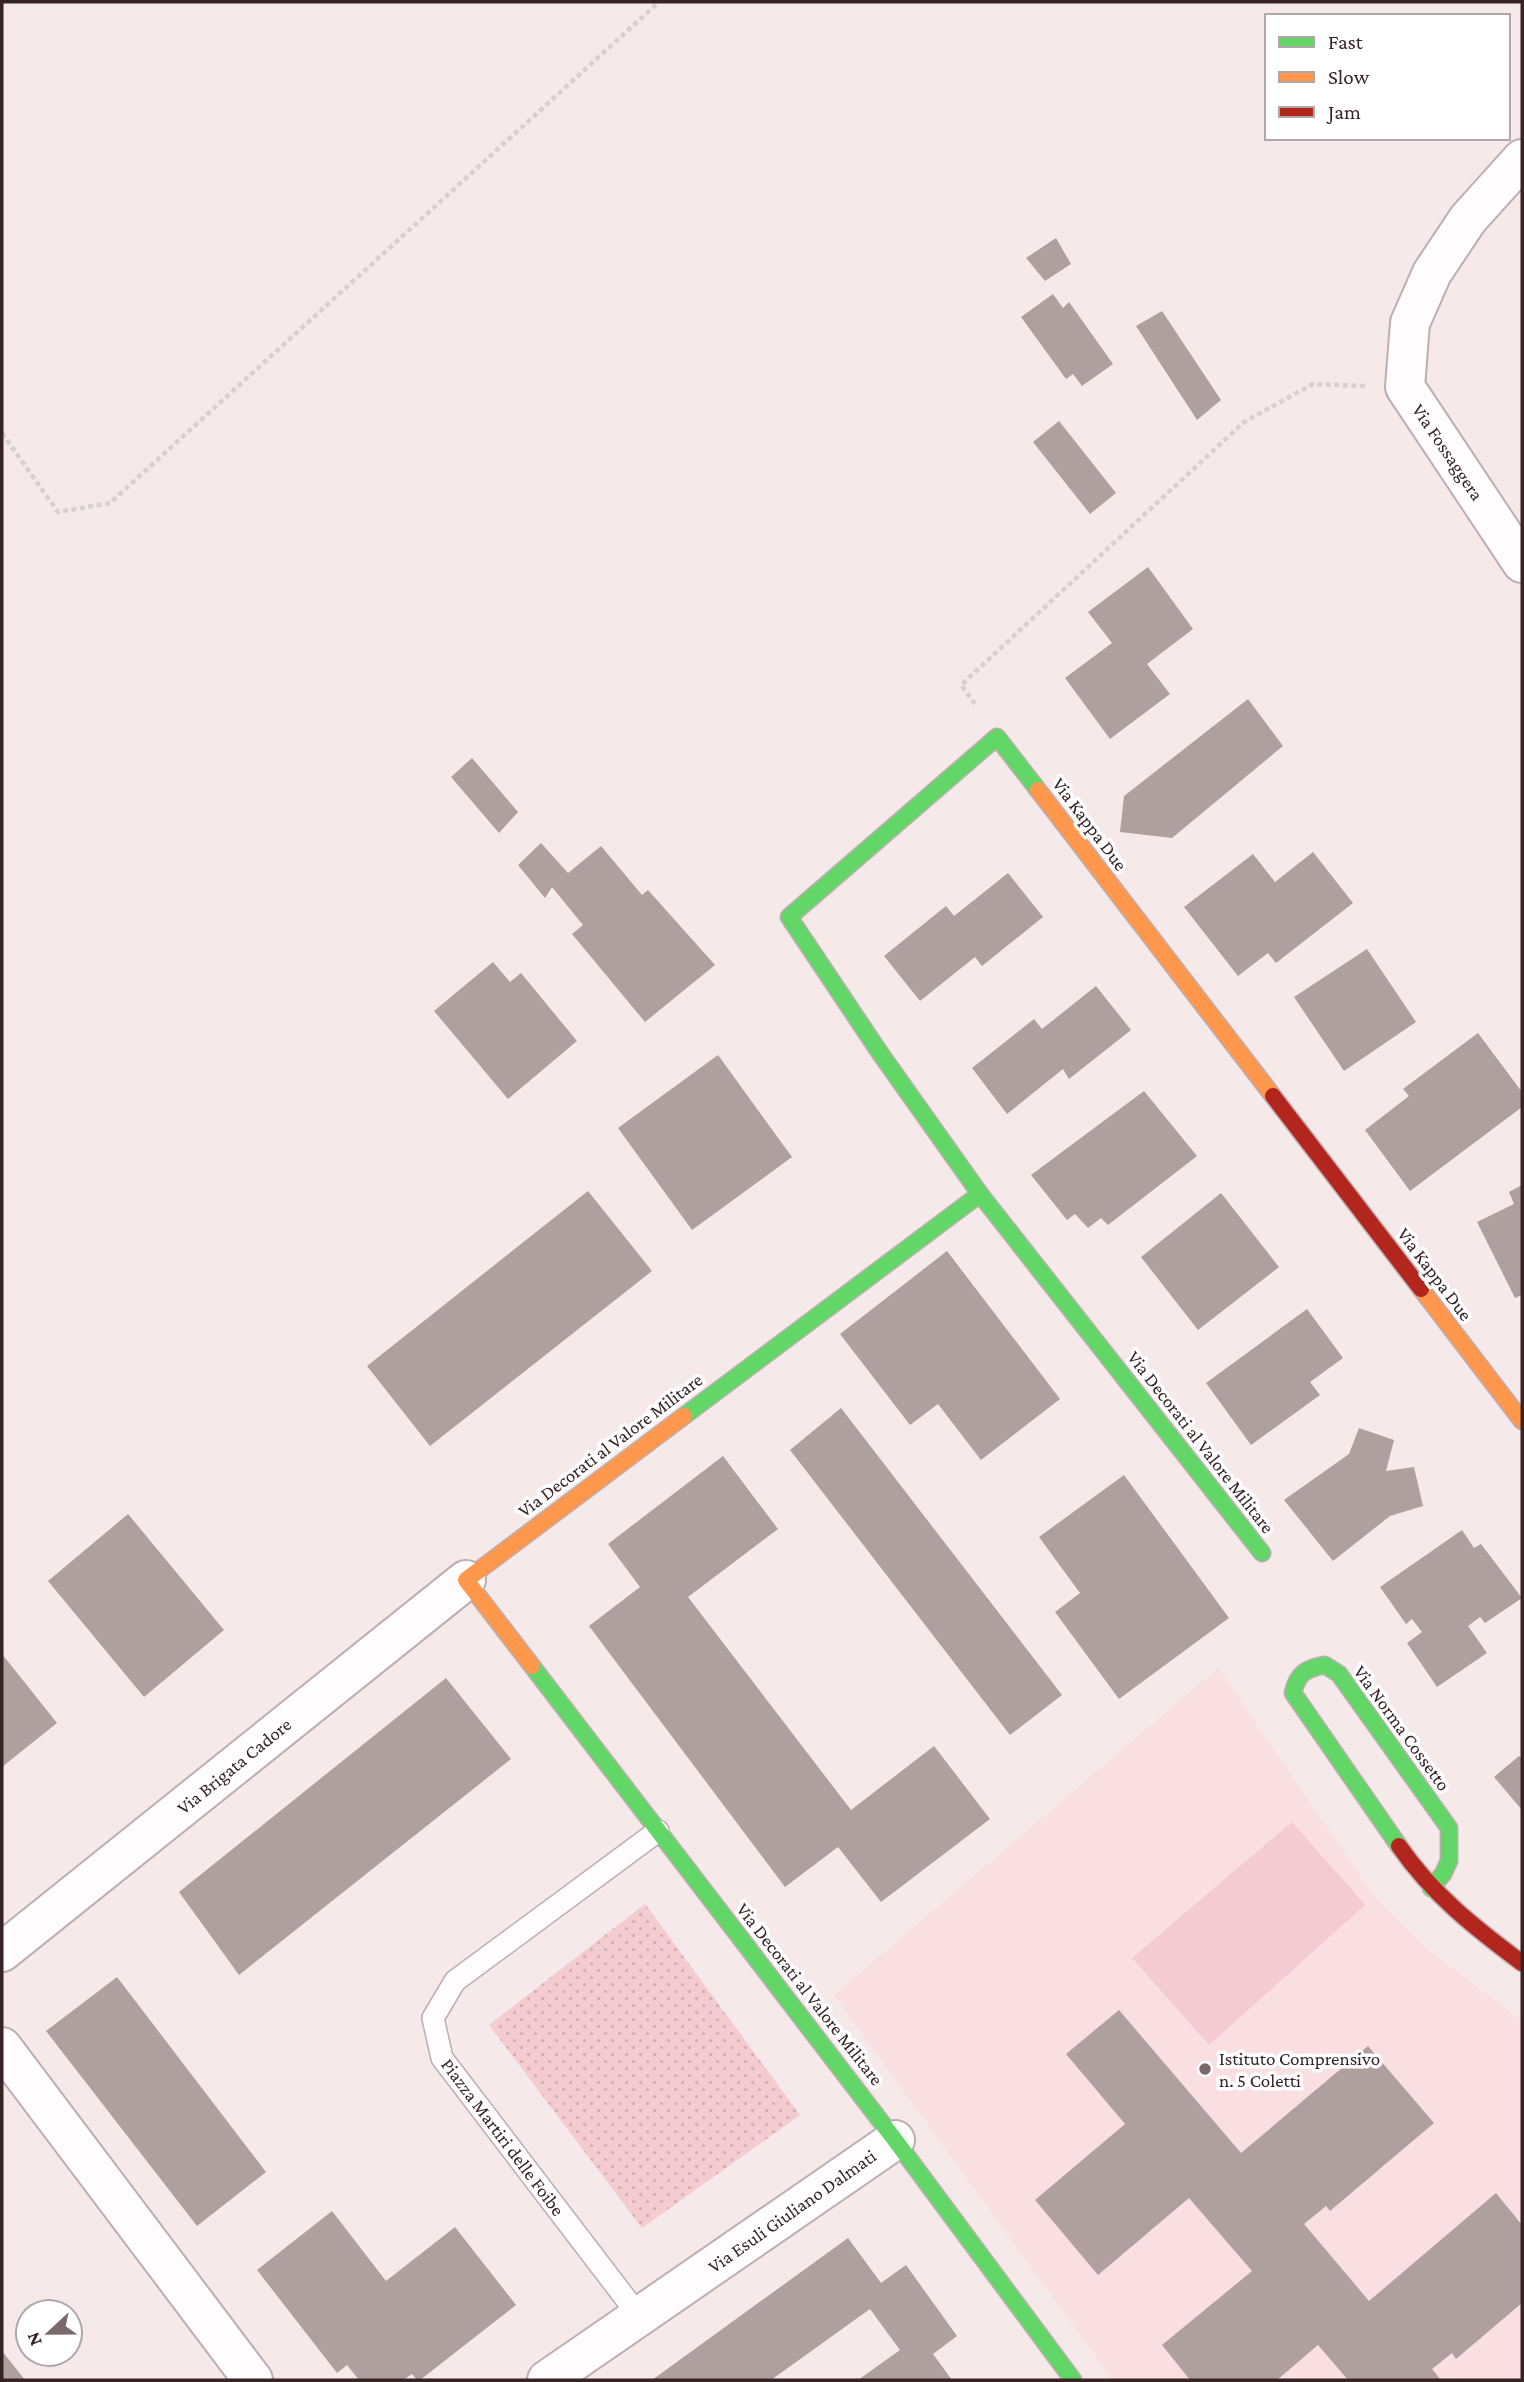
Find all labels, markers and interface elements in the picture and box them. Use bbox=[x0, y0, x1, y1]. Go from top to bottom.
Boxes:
legend bbox=[1265, 14, 1510, 140]
text: Fast bbox=[1328, 30, 1364, 54]
text: Slow bbox=[1328, 65, 1370, 89]
text: Jam bbox=[1326, 100, 1361, 124]
street label: Via Fossaggera bbox=[1408, 400, 1488, 504]
street label: Via Kappa Due bbox=[1048, 773, 1132, 875]
street label: Via Kappa Due bbox=[1393, 1223, 1477, 1325]
street label: Via Decorati al Valore Militare bbox=[1123, 1347, 1279, 1537]
street label: Via Decorati al Valore Militare bbox=[514, 1369, 706, 1521]
street label: Via Norma Cossetto bbox=[1349, 1661, 1455, 1795]
street label: Via Brigata Cadore bbox=[173, 1714, 295, 1818]
street label: Via Decorati al Valore Militare bbox=[732, 1899, 888, 2089]
place label: Istituto Comprensivo n. 5 Coletti bbox=[1219, 2048, 1380, 2091]
street label: Piazza Martiri delle Foibe bbox=[437, 2054, 569, 2220]
marker: Istituto Comprensivo n. 5 Coletti bbox=[1197, 2061, 1213, 2077]
street label: Via Esuli Giuliano Dalmati bbox=[704, 2145, 880, 2277]
north arrow bbox=[14, 2298, 84, 2368]
text: N bbox=[22, 2329, 46, 2349]

